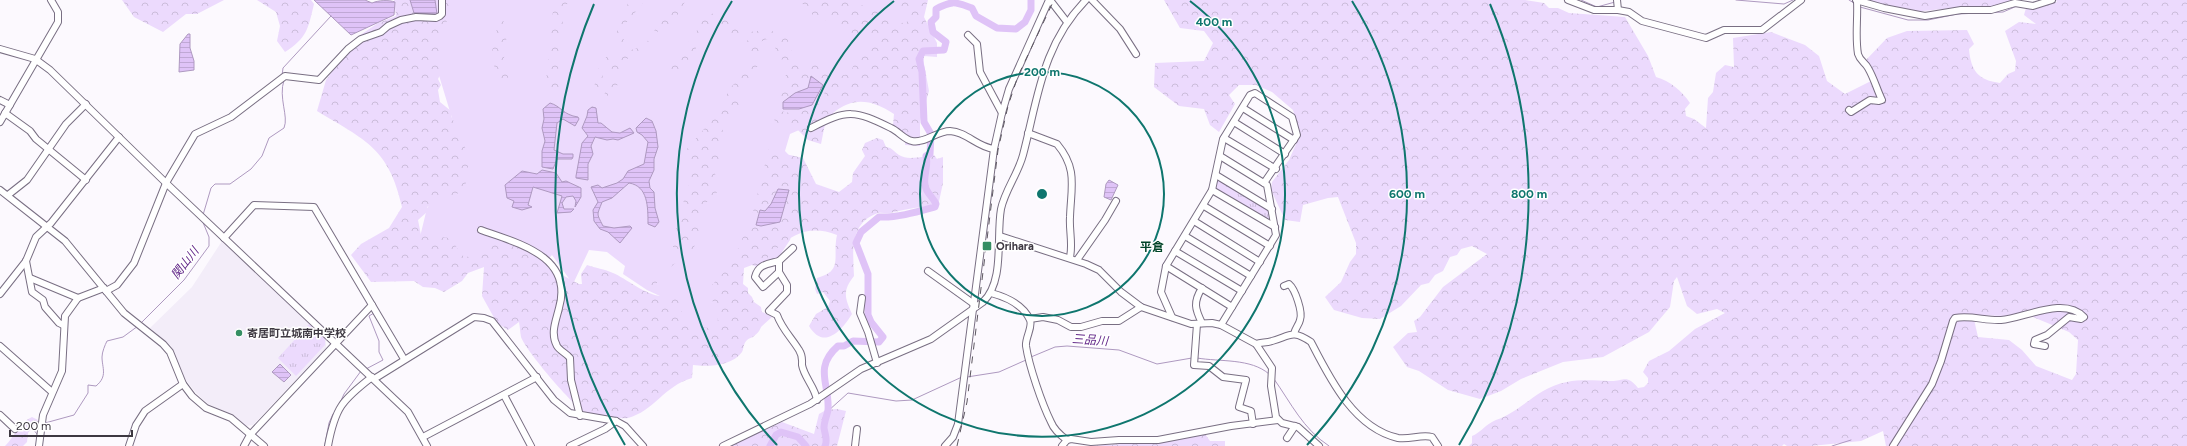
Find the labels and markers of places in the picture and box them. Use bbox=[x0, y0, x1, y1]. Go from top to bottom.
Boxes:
centre of rings bbox=[1035, 187, 1049, 201]
marker: Orihara bbox=[981, 240, 993, 252]
place label: Orihara bbox=[996, 240, 1034, 253]
place label: 寄居町立城南中学校 bbox=[247, 327, 346, 340]
marker: 寄居町立城南中学校 bbox=[234, 328, 244, 338]

